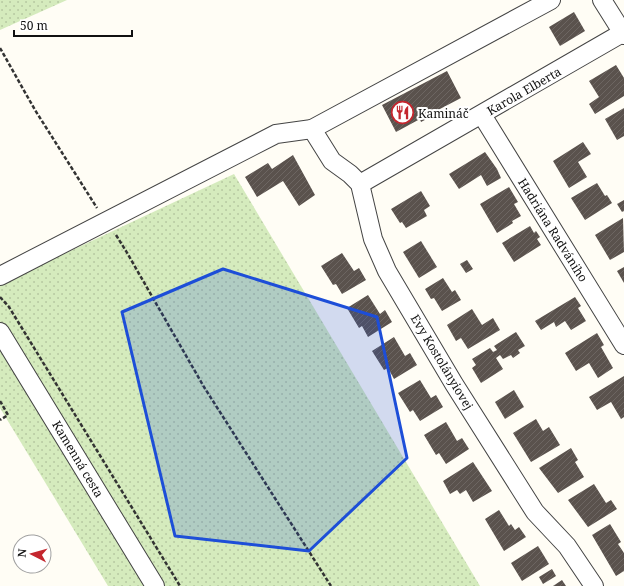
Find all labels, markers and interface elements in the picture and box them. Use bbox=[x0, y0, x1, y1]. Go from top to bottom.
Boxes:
scale bar bbox=[14, 12, 132, 38]
text: 50 m bbox=[20, 17, 48, 34]
street label: Karola Elberta bbox=[484, 63, 564, 119]
restaurant icon: Kamináč bbox=[389, 100, 415, 126]
place label: Kamináč bbox=[418, 105, 469, 122]
street label: Hadriána Radvániho bbox=[514, 175, 592, 285]
street label: Evy Kostolányiovej bbox=[407, 311, 477, 413]
street label: Kamenná cesta bbox=[48, 417, 108, 501]
north arrow bbox=[12, 534, 52, 574]
text: N bbox=[14, 547, 30, 558]

